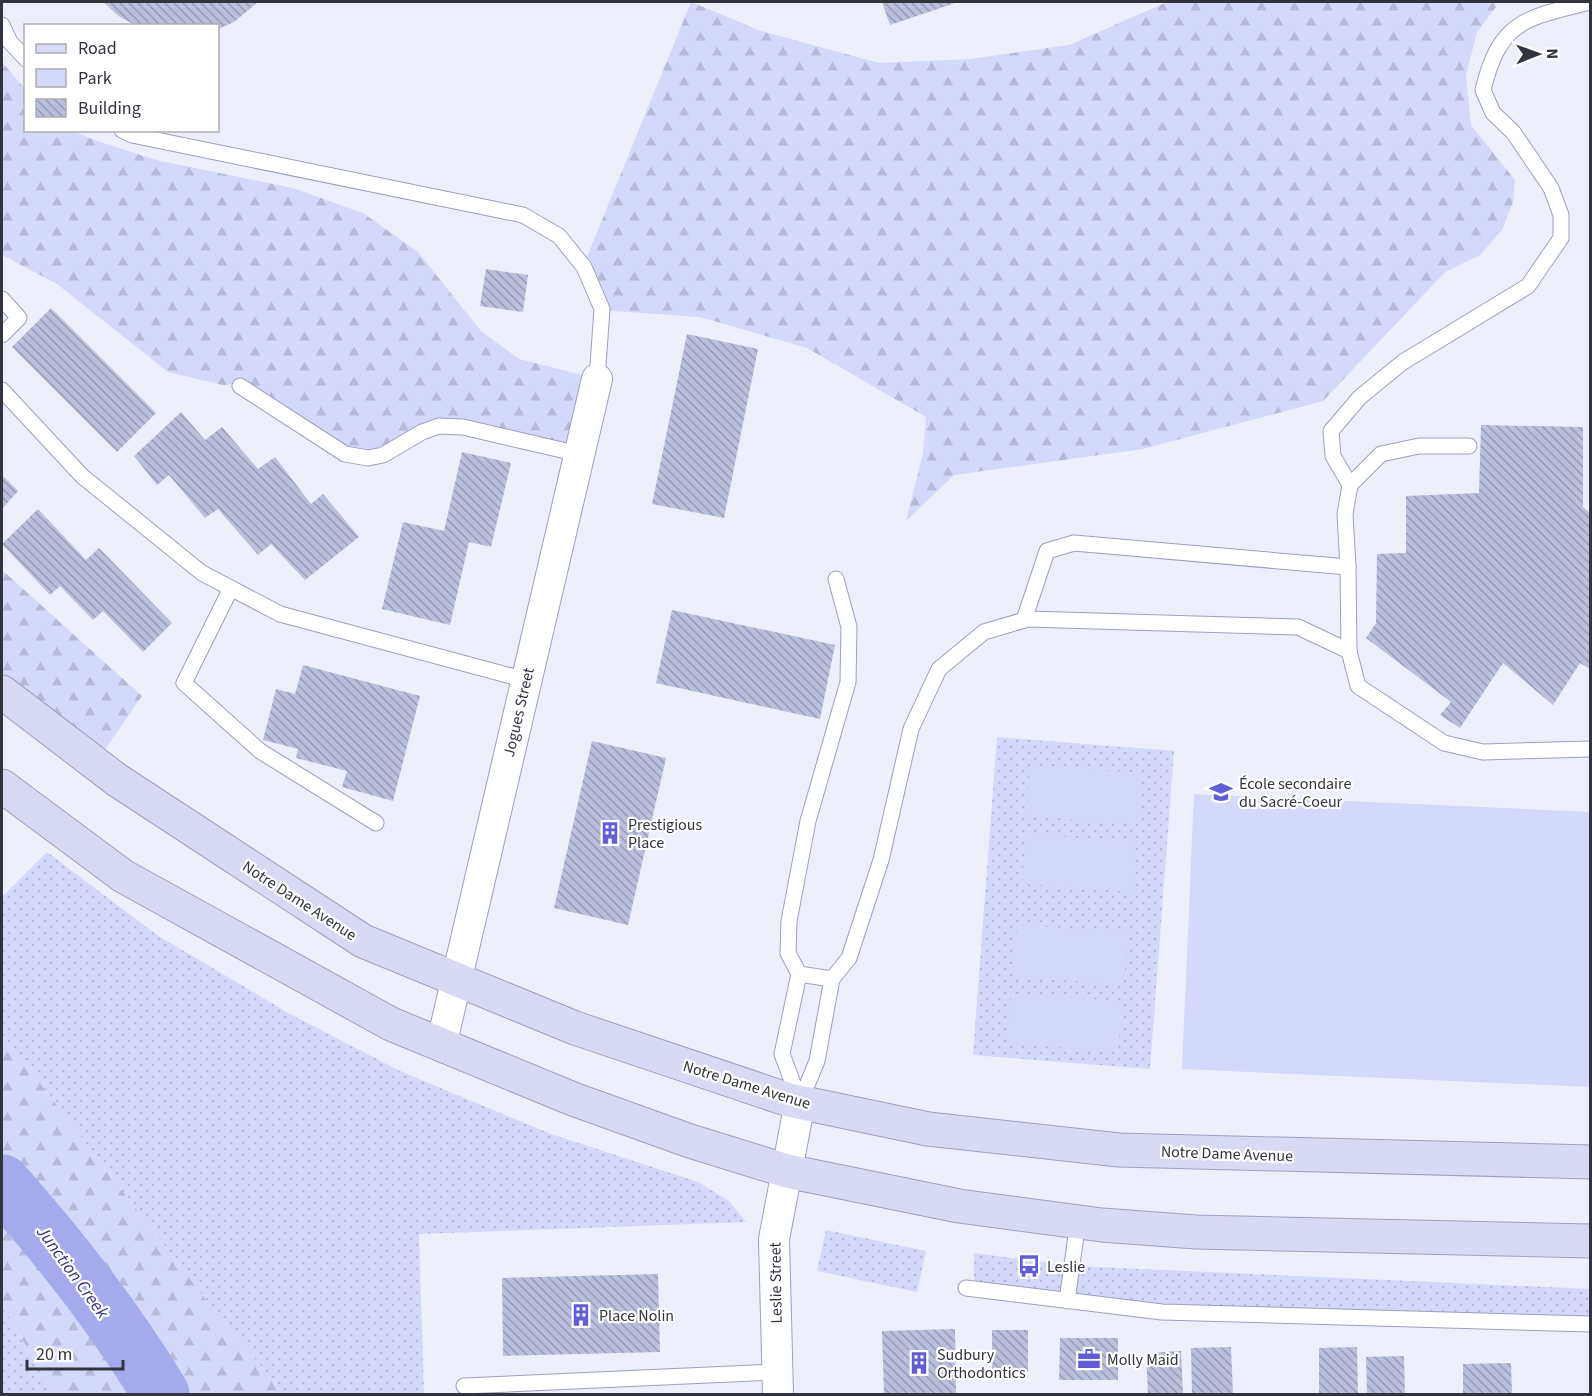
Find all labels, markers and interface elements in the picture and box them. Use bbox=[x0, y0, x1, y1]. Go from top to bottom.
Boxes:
legend bbox=[24, 24, 219, 132]
north arrow bbox=[1508, 24, 1568, 84]
text: Road bbox=[78, 36, 117, 61]
text: N bbox=[1541, 48, 1563, 59]
text: Park bbox=[78, 66, 112, 91]
text: Building bbox=[78, 96, 141, 121]
street label: Jogues Street bbox=[498, 665, 540, 759]
place label: École secondaire du Sacré-Coeur bbox=[1239, 773, 1351, 813]
school or university icon: École secondaire du Sacré-Coeur bbox=[1208, 779, 1234, 805]
place label: Prestigious Place bbox=[628, 814, 702, 854]
building icon: Prestigious Place bbox=[597, 820, 623, 846]
street label: Notre Dame Avenue bbox=[238, 856, 361, 946]
street label: Notre Dame Avenue bbox=[680, 1055, 813, 1115]
street label: Notre Dame Avenue bbox=[1160, 1141, 1294, 1167]
water label: Junction Creek bbox=[30, 1220, 115, 1324]
street label: Leslie Street bbox=[764, 1241, 788, 1324]
bus stop icon: Leslie bbox=[1016, 1253, 1042, 1279]
place label: Leslie bbox=[1047, 1256, 1085, 1278]
building icon: Place Nolin bbox=[568, 1302, 594, 1328]
place label: Place Nolin bbox=[599, 1305, 674, 1327]
scale bar bbox=[27, 1333, 123, 1371]
text: 20 m bbox=[36, 1342, 72, 1367]
place label: Sudbury Orthodontics bbox=[937, 1344, 1026, 1384]
office icon: Molly Maid bbox=[1076, 1346, 1102, 1372]
place label: Molly Maid bbox=[1107, 1349, 1179, 1371]
building icon: Sudbury Orthodontics bbox=[906, 1350, 932, 1376]

